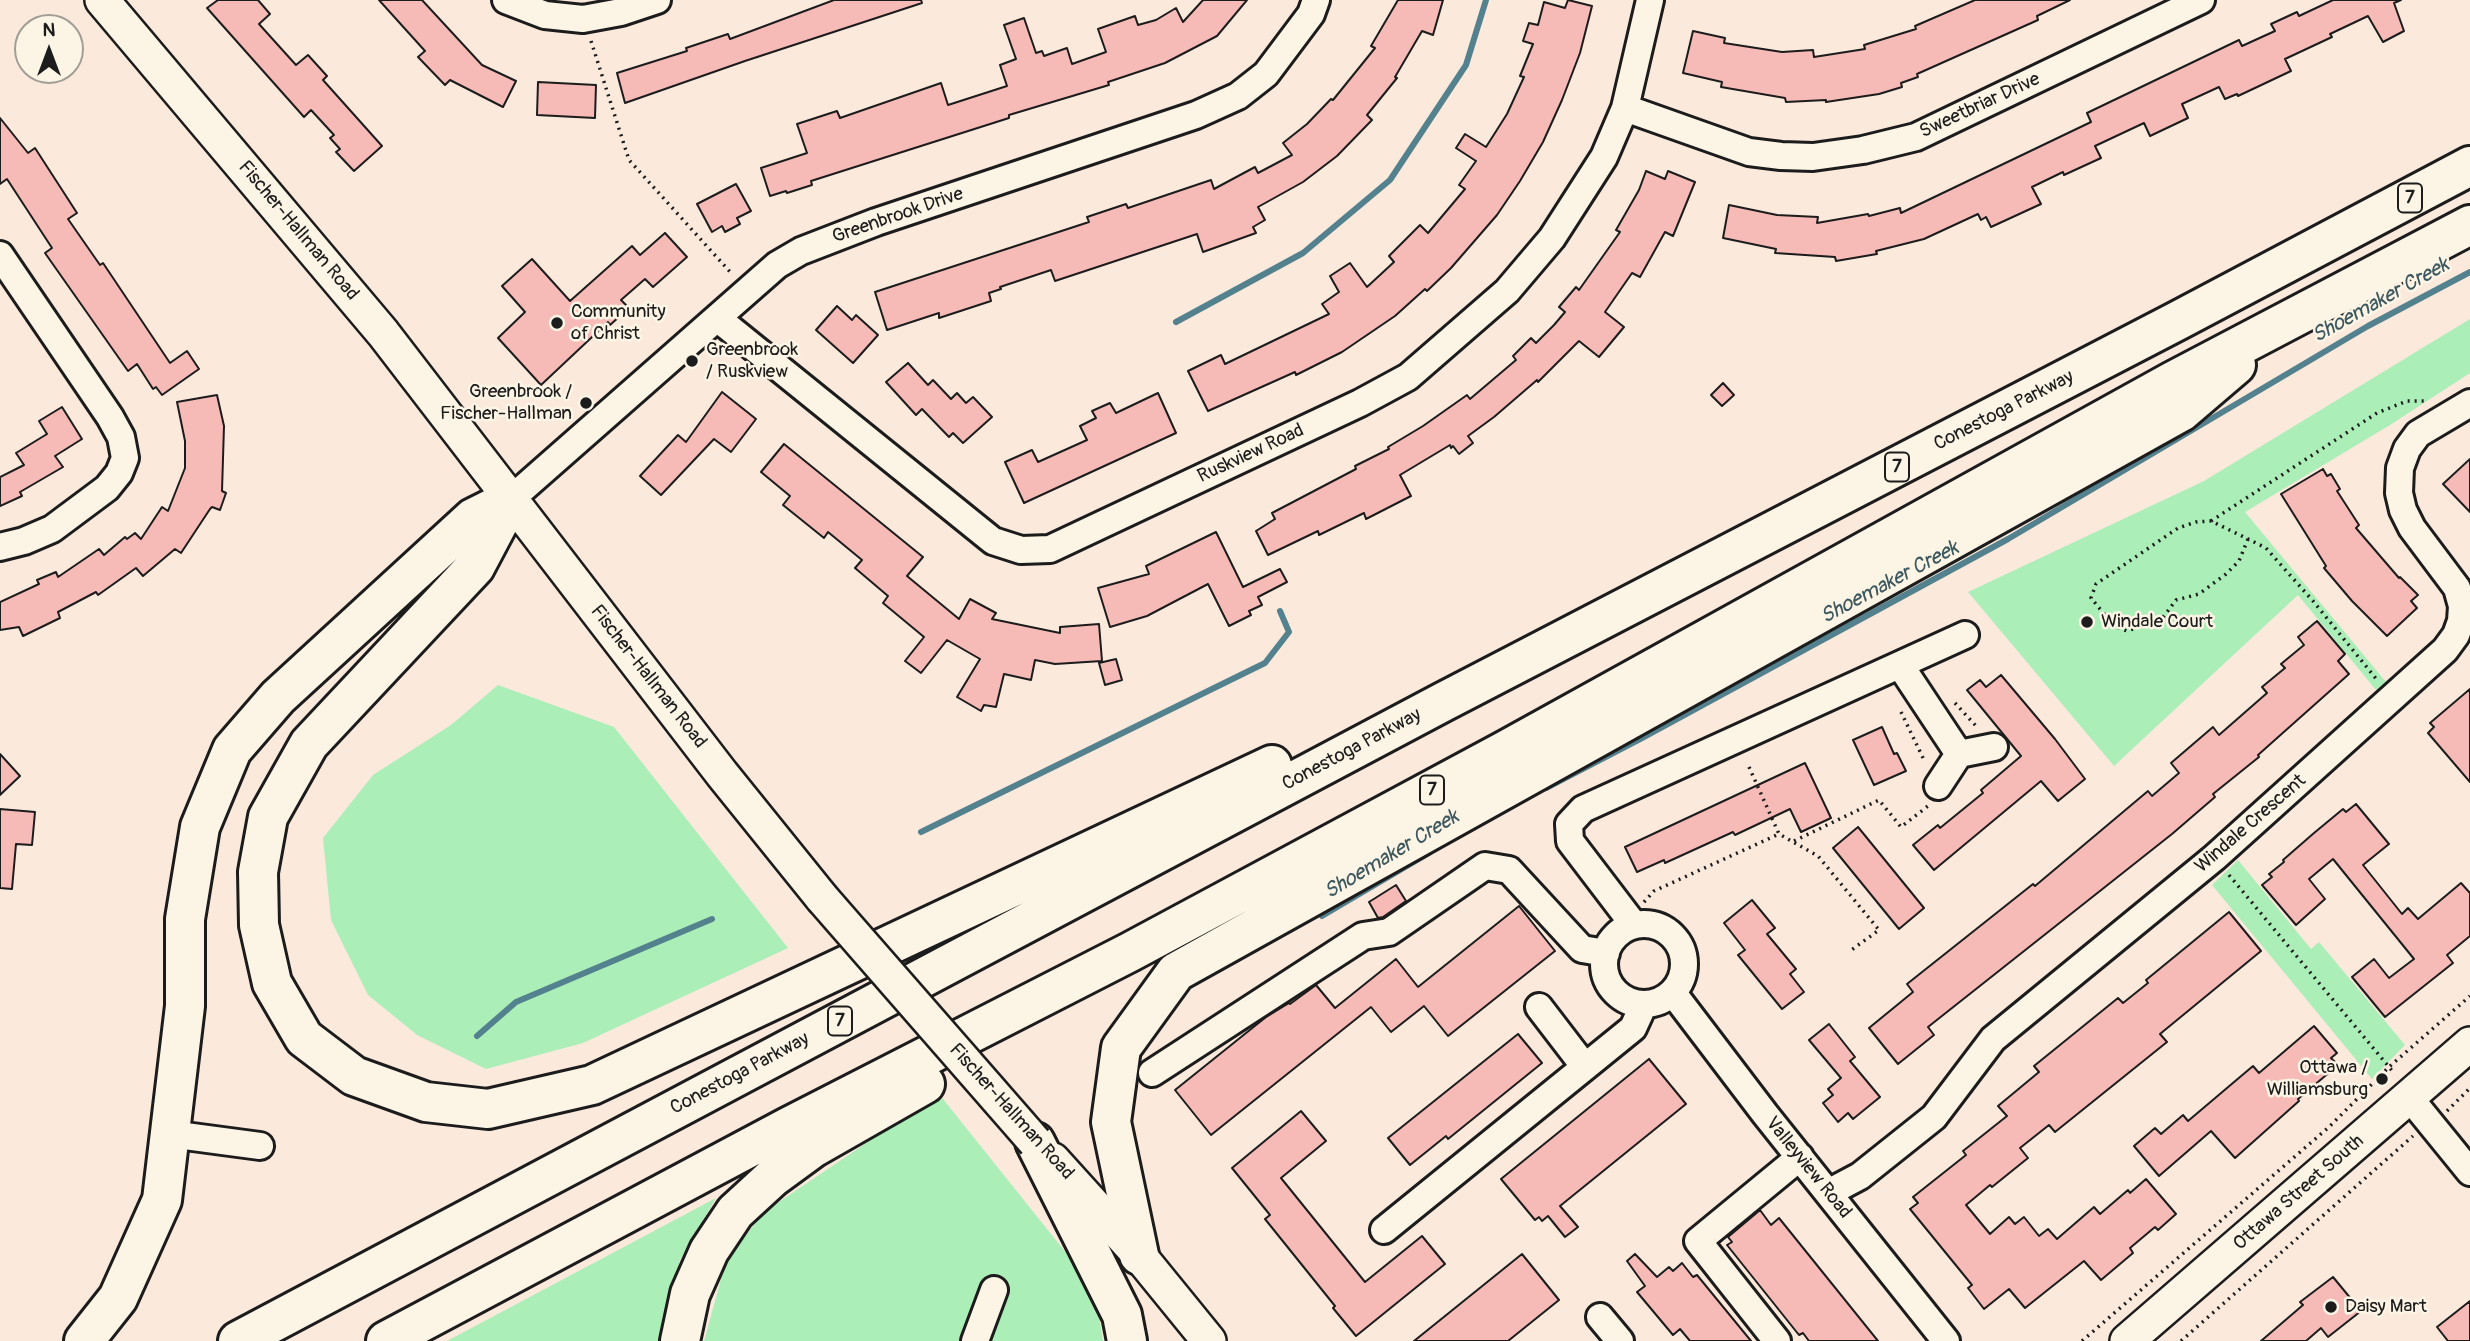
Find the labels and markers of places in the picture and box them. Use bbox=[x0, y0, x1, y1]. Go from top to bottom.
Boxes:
place label: Community of Christ bbox=[571, 301, 666, 345]
marker: Community of Christ bbox=[549, 315, 565, 331]
place label: Greenbrook / Ruskview bbox=[706, 339, 798, 383]
marker: Greenbrook / Ruskview bbox=[684, 353, 700, 369]
place label: Greenbrook / Fischer-Hallman bbox=[440, 381, 572, 425]
marker: Greenbrook / Fischer-Hallman bbox=[578, 395, 594, 411]
place label: Windale Court bbox=[2101, 611, 2213, 633]
marker: Windale Court bbox=[2079, 614, 2095, 630]
place label: Ottawa / Williamsburg bbox=[2267, 1057, 2368, 1101]
marker: Ottawa / Williamsburg bbox=[2374, 1071, 2390, 1087]
place label: Daisy Mart bbox=[2345, 1296, 2427, 1318]
marker: Daisy Mart bbox=[2323, 1299, 2339, 1315]

